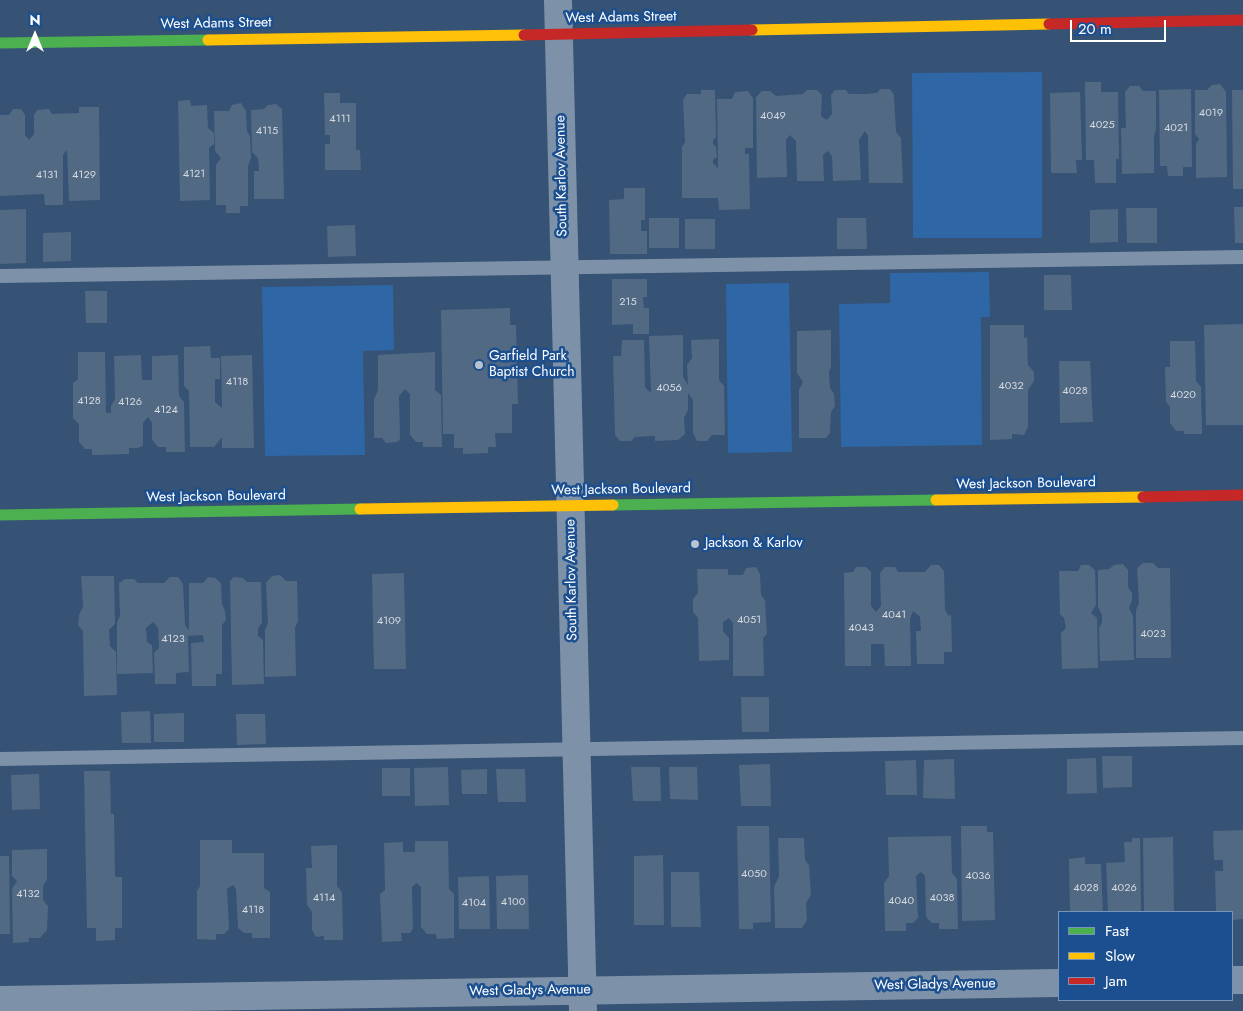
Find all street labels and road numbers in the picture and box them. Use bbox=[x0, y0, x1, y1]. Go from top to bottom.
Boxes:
street label: West Adams Street bbox=[565, 9, 677, 27]
street label: West Adams Street bbox=[160, 15, 272, 33]
street label: South Karlov Avenue bbox=[553, 115, 571, 237]
street label: West Jackson Boulevard bbox=[956, 474, 1096, 494]
street label: West Jackson Boulevard bbox=[551, 480, 691, 500]
street label: West Jackson Boulevard bbox=[146, 487, 286, 507]
street label: South Karlov Avenue bbox=[563, 519, 581, 641]
street label: West Gladys Avenue bbox=[874, 976, 996, 994]
street label: West Gladys Avenue bbox=[469, 982, 591, 1000]

